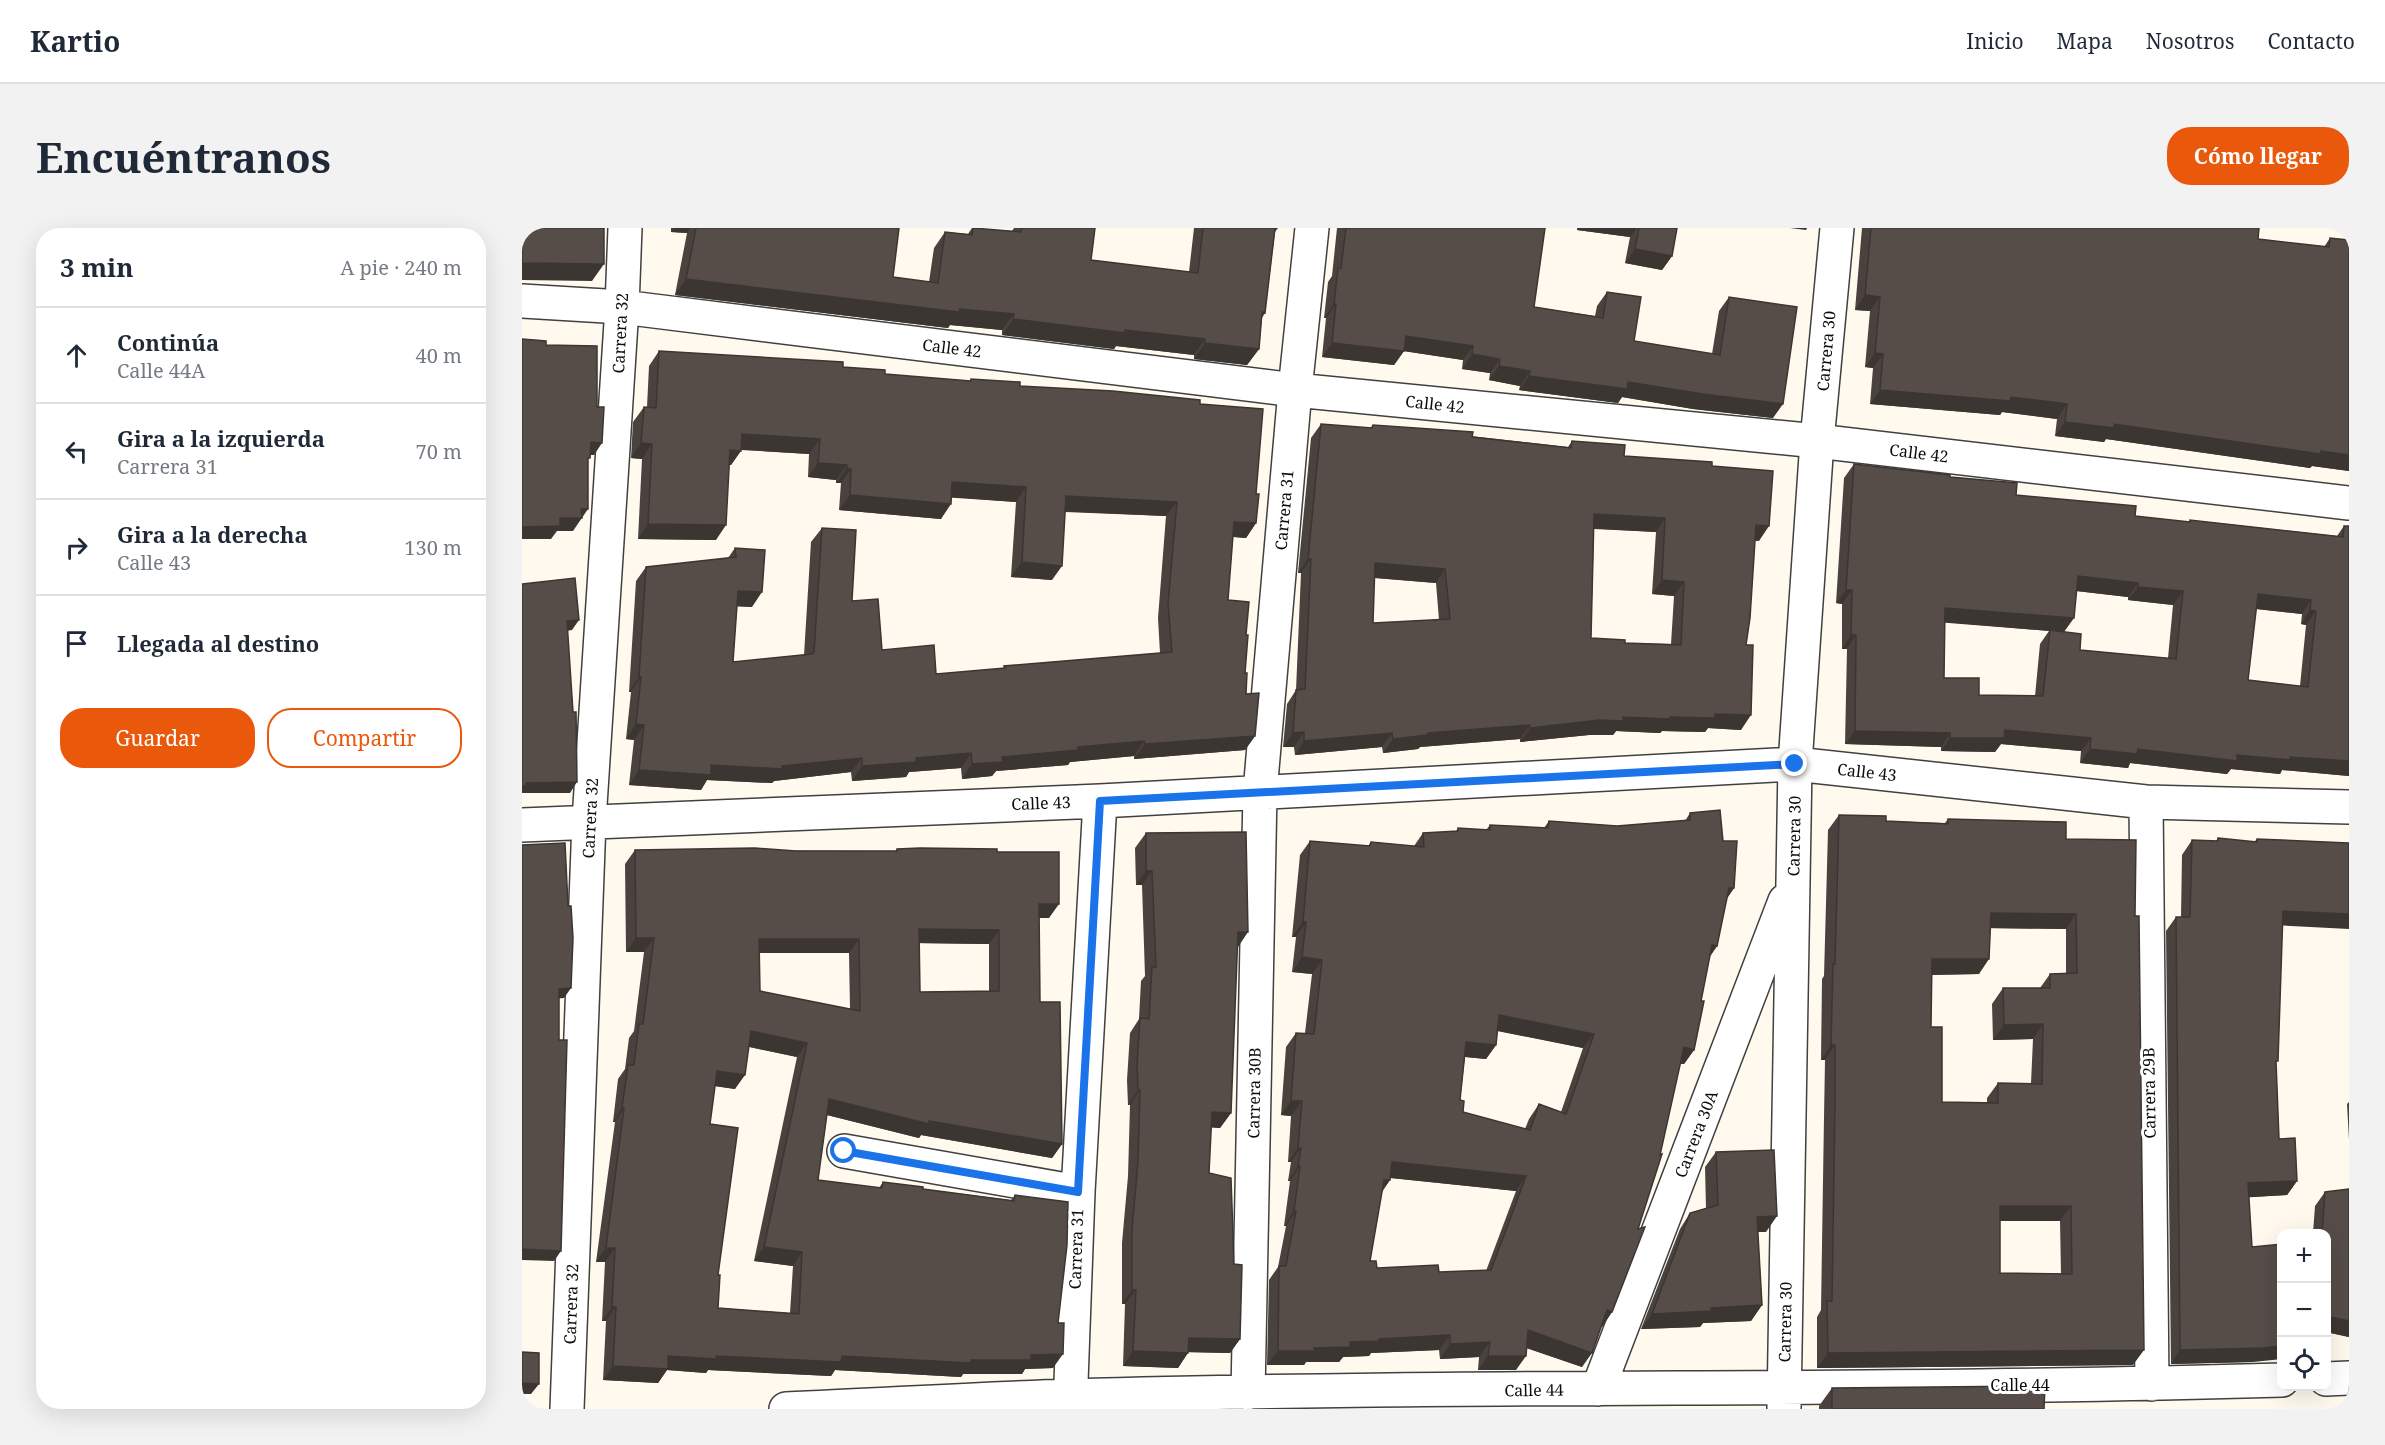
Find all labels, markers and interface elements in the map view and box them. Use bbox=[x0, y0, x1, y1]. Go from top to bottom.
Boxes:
text: Kartio bbox=[30, 22, 120, 60]
text: Inicio bbox=[1966, 27, 2024, 55]
text: Mapa bbox=[2057, 27, 2113, 55]
text: Nosotros bbox=[2146, 27, 2234, 55]
text: Contacto bbox=[2267, 27, 2355, 55]
button: Cómo llegar bbox=[2167, 127, 2349, 185]
text: Encuéntranos bbox=[36, 128, 331, 185]
text: 3 min bbox=[60, 249, 134, 285]
text: A pie · 240 m bbox=[340, 254, 462, 281]
street label: Carrera 32 bbox=[607, 292, 633, 374]
street label: Carrera 30 bbox=[1812, 310, 1840, 392]
text: Continúa bbox=[117, 327, 219, 357]
street label: Calle 42 bbox=[921, 333, 983, 363]
icon: ahead bbox=[60, 339, 93, 372]
text: 40 m bbox=[416, 342, 462, 369]
text: Calle 44A bbox=[117, 357, 205, 384]
street label: Calle 42 bbox=[1404, 390, 1466, 418]
text: Gira a la izquierda bbox=[117, 423, 325, 453]
icon: left bbox=[60, 435, 93, 468]
text: 70 m bbox=[416, 438, 462, 465]
street label: Calle 42 bbox=[1888, 438, 1950, 468]
text: Carrera 31 bbox=[117, 453, 218, 480]
street label: Carrera 31 bbox=[1270, 469, 1298, 551]
text: Gira a la derecha bbox=[117, 519, 308, 549]
icon: right bbox=[60, 531, 93, 564]
text: 130 m bbox=[404, 534, 462, 561]
text: Calle 43 bbox=[117, 549, 191, 576]
icon: arrive bbox=[60, 627, 93, 660]
text: Llegada al destino bbox=[117, 628, 319, 658]
button: Guardar bbox=[60, 708, 255, 768]
button: Compartir bbox=[267, 708, 462, 768]
route end bbox=[1781, 750, 1807, 776]
street label: Calle 43 bbox=[1836, 758, 1898, 786]
street label: Carrera 32 bbox=[577, 777, 603, 859]
street label: Calle 43 bbox=[1011, 791, 1071, 815]
street label: Carrera 30 bbox=[1782, 795, 1806, 877]
street label: Carrera 30B bbox=[1242, 1047, 1266, 1139]
street label: Carrera 29B bbox=[2137, 1047, 2161, 1139]
street label: Carrera 30A bbox=[1669, 1086, 1723, 1181]
route start bbox=[830, 1137, 856, 1163]
street label: Carrera 31 bbox=[1064, 1208, 1088, 1290]
map controls bbox=[2277, 1229, 2331, 1391]
button: + bbox=[2277, 1229, 2331, 1283]
street label: Carrera 32 bbox=[559, 1263, 583, 1345]
street label: Carrera 30 bbox=[1773, 1281, 1797, 1363]
button: − bbox=[2277, 1283, 2331, 1337]
button: locate bbox=[2277, 1337, 2331, 1391]
street label: Calle 44 bbox=[1990, 1374, 2050, 1396]
street label: Calle 44 bbox=[1504, 1378, 1564, 1402]

